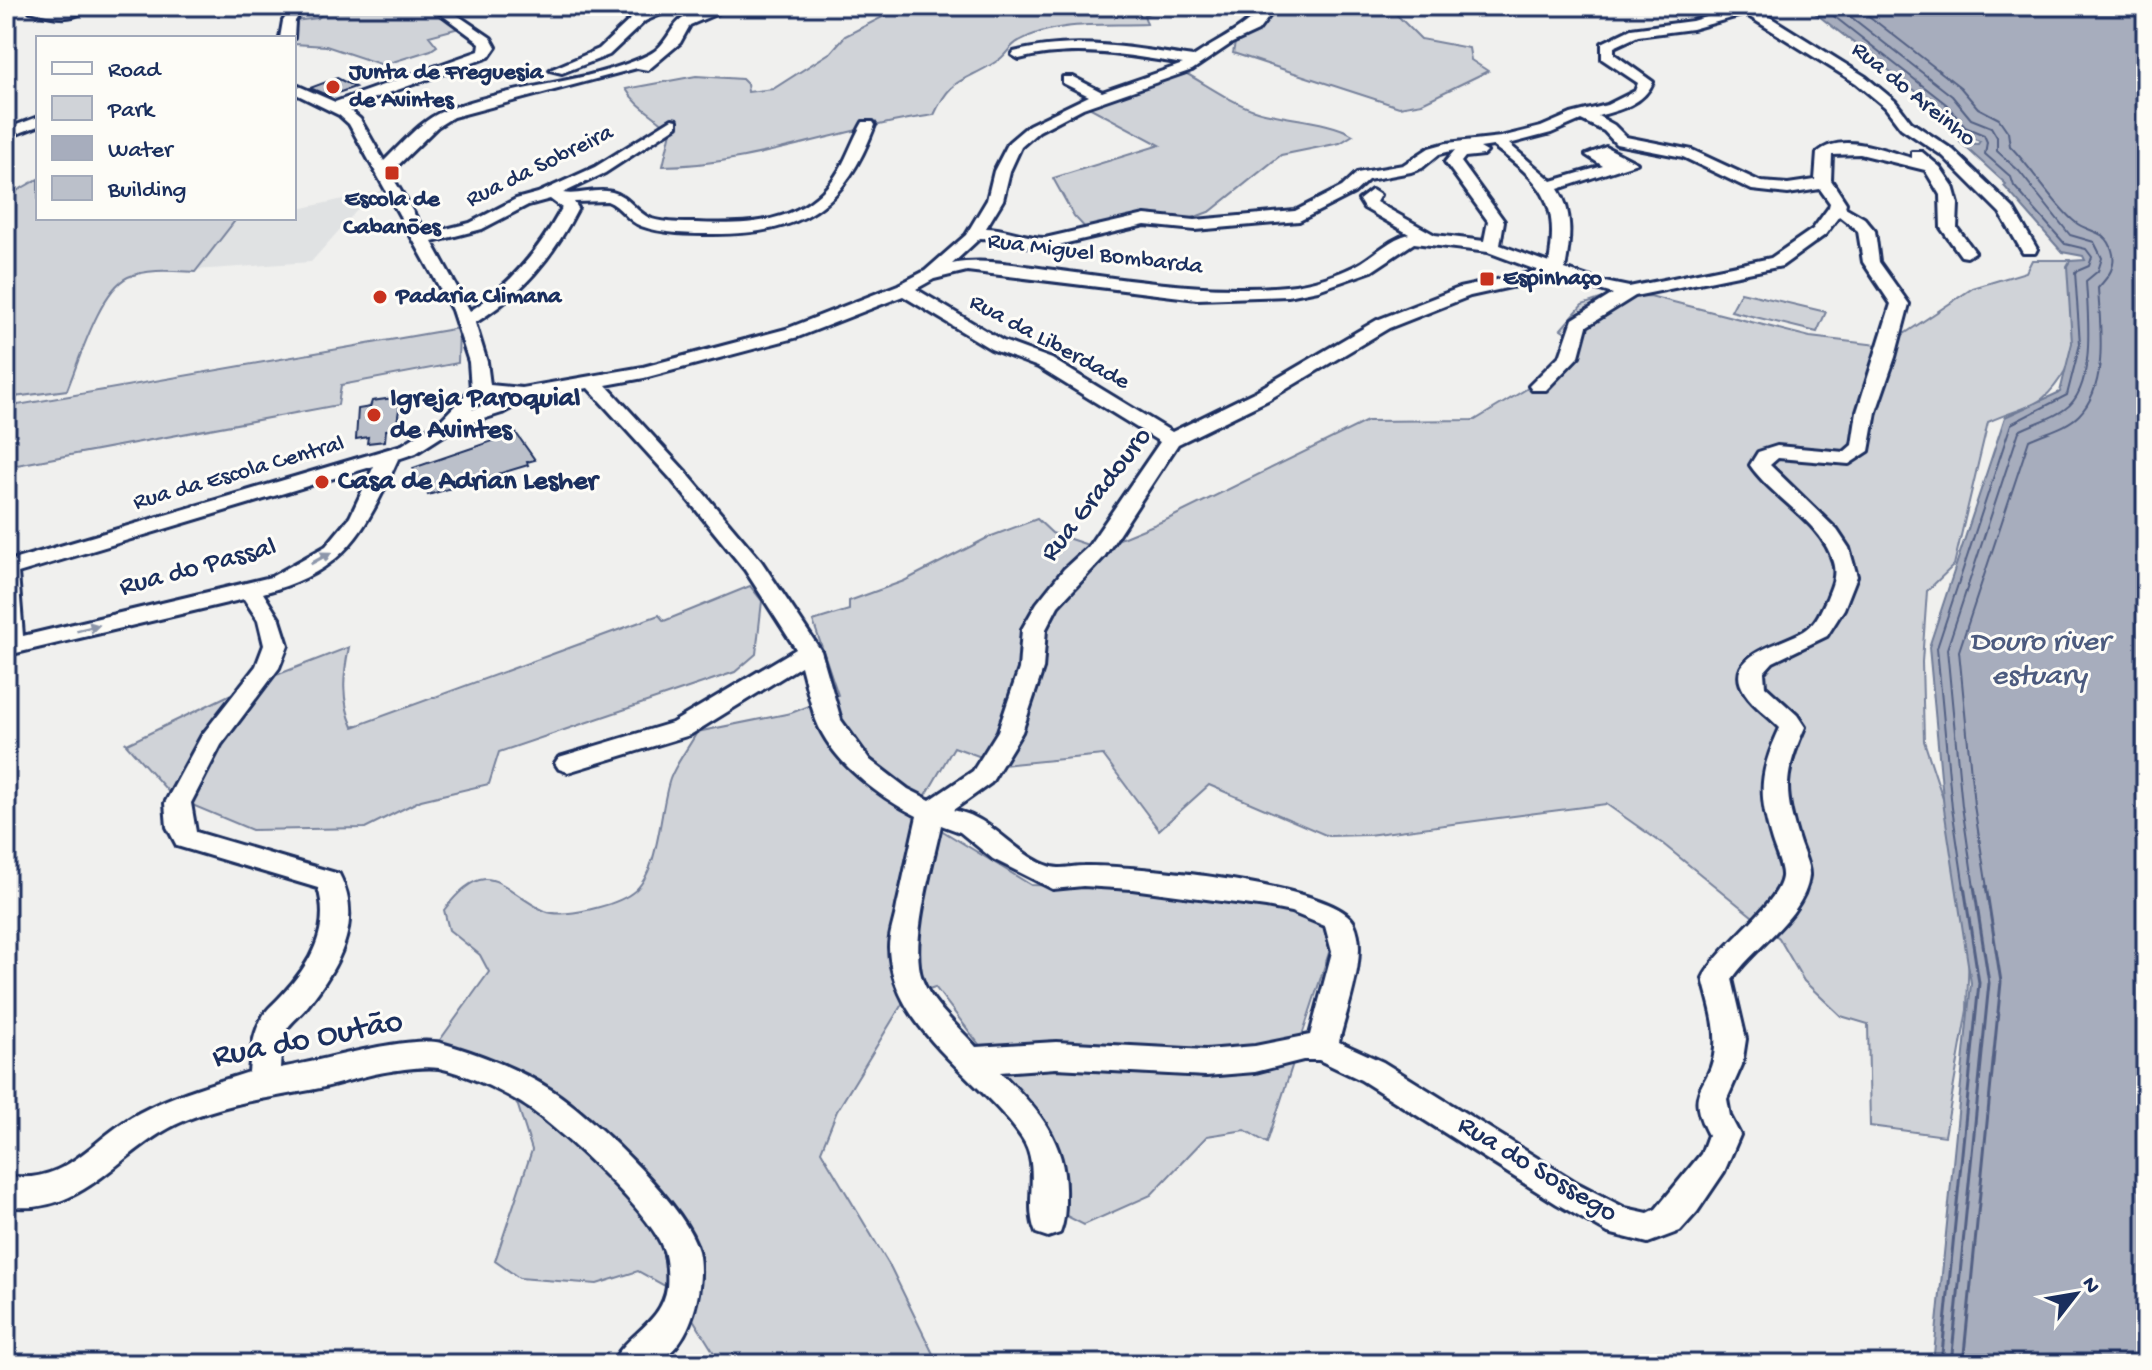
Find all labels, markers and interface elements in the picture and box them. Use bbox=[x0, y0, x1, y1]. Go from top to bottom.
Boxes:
legend bbox=[36, 36, 296, 220]
street label: Rua do Areinho bbox=[1845, 36, 1981, 154]
text: Road bbox=[108, 57, 162, 86]
place label: Junta de Freguesia de Avintes bbox=[348, 59, 545, 116]
marker: Junta de Freguesia de Avintes bbox=[324, 78, 342, 96]
text: Park bbox=[107, 97, 156, 126]
street label: Rua da Sobreira bbox=[462, 119, 619, 215]
text: Water bbox=[108, 137, 175, 166]
marker: Escola de Cabanões bbox=[383, 164, 401, 182]
text: Building bbox=[107, 177, 186, 206]
place label: Escola de Cabanões bbox=[343, 186, 442, 243]
street label: Rua Miguel Bombarda bbox=[986, 227, 1205, 283]
place label: Espinhaço bbox=[1503, 265, 1603, 294]
marker: Espinhaço bbox=[1478, 270, 1496, 288]
place label: Padaria Climana bbox=[394, 283, 563, 312]
marker: Padaria Climana bbox=[371, 288, 389, 306]
street label: Rua da Liberdade bbox=[964, 289, 1135, 398]
place label: Igreja Paroquial de Avintes bbox=[390, 383, 580, 448]
marker: Igreja Paroquial de Avintes bbox=[365, 406, 383, 424]
street label: Rua Gradouro bbox=[1034, 421, 1160, 569]
street label: Rua da Escola Central bbox=[130, 430, 348, 518]
place label: Casa de Adrian Lesher bbox=[338, 466, 601, 499]
marker: Casa de Adrian Lesher bbox=[313, 473, 331, 491]
street label: Rua do Passal bbox=[116, 531, 280, 605]
one-way arrow bbox=[310, 551, 332, 565]
one-way arrow bbox=[76, 621, 101, 634]
water label: Douro river estuary bbox=[1970, 626, 2114, 695]
street label: Rua do Outão bbox=[209, 1003, 407, 1079]
street label: Rua do Sossego bbox=[1451, 1109, 1623, 1231]
north arrow bbox=[2036, 1254, 2116, 1334]
text: N bbox=[2075, 1273, 2105, 1299]

